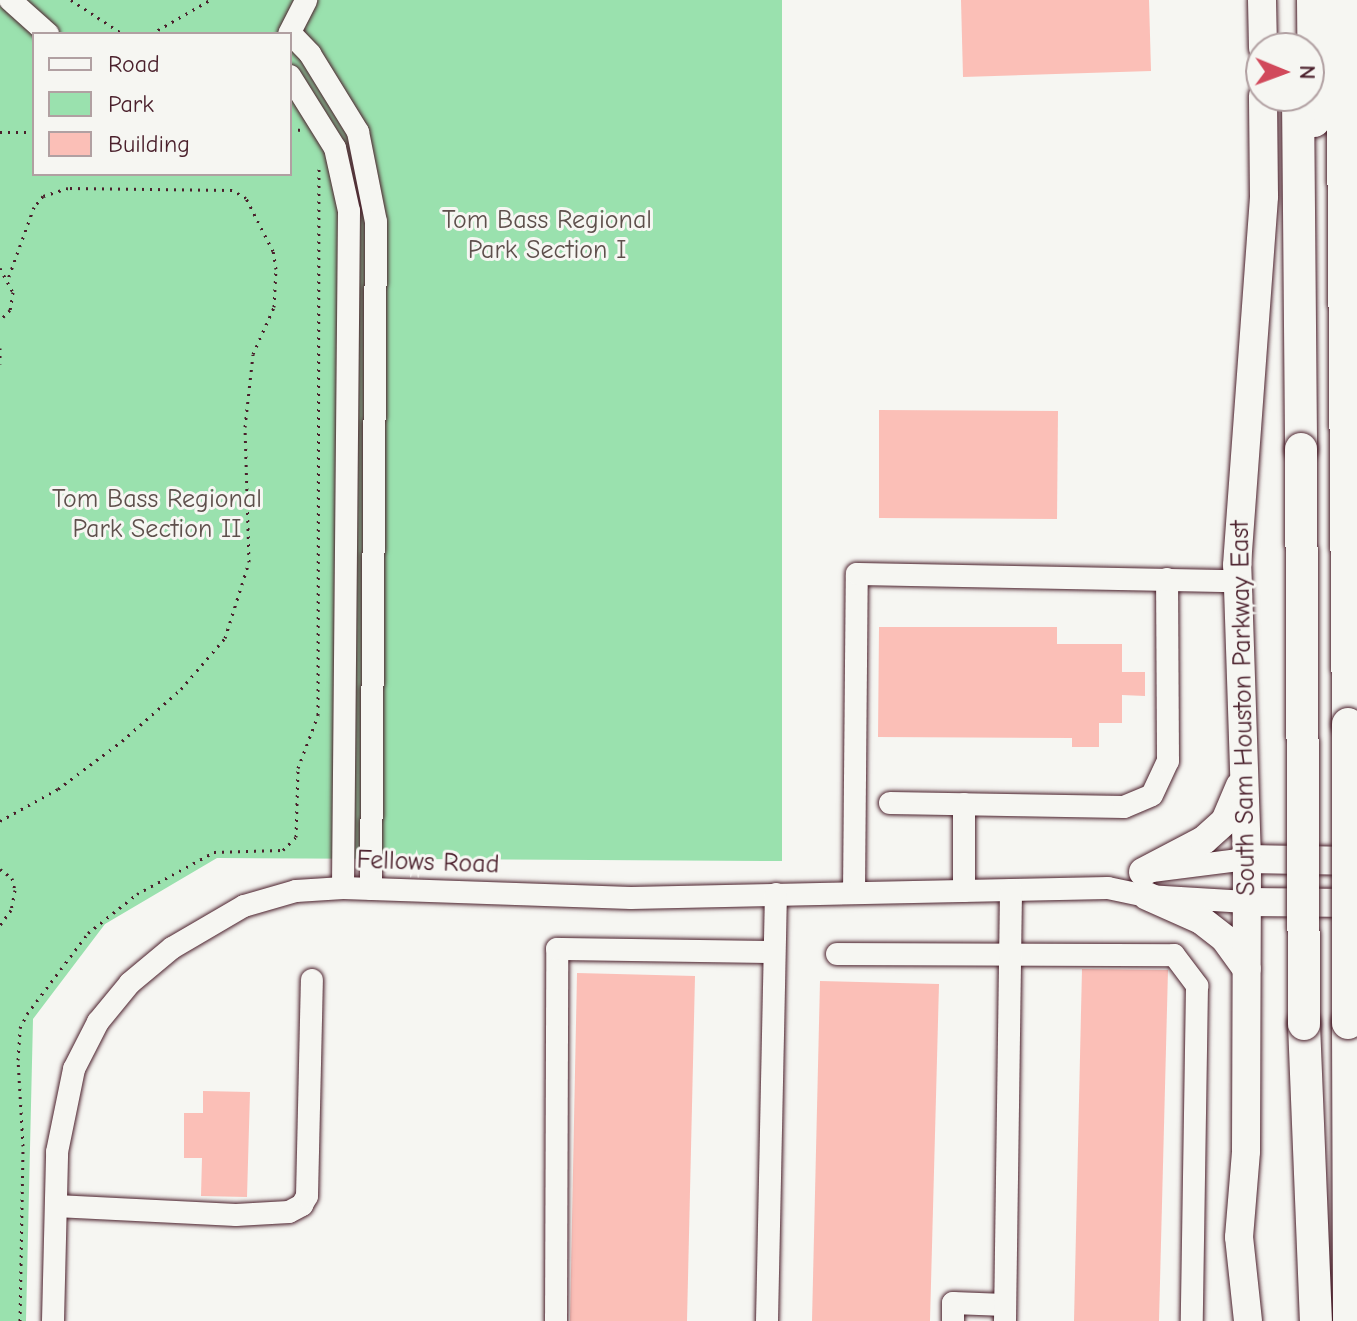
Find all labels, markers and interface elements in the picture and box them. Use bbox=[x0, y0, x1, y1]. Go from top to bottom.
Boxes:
legend bbox=[32, 32, 292, 176]
north arrow bbox=[1245, 32, 1325, 112]
text: Road bbox=[108, 50, 160, 78]
text: N bbox=[1294, 65, 1320, 80]
text: Park bbox=[108, 90, 154, 118]
text: Building bbox=[108, 130, 190, 158]
park label: Tom Bass Regional Park Section I bbox=[442, 205, 652, 266]
park label: Tom Bass Regional Park Section II bbox=[52, 484, 262, 546]
street label: South Sam Houston Parkway East bbox=[1225, 520, 1263, 896]
street label: Fellows Road bbox=[356, 845, 500, 881]

